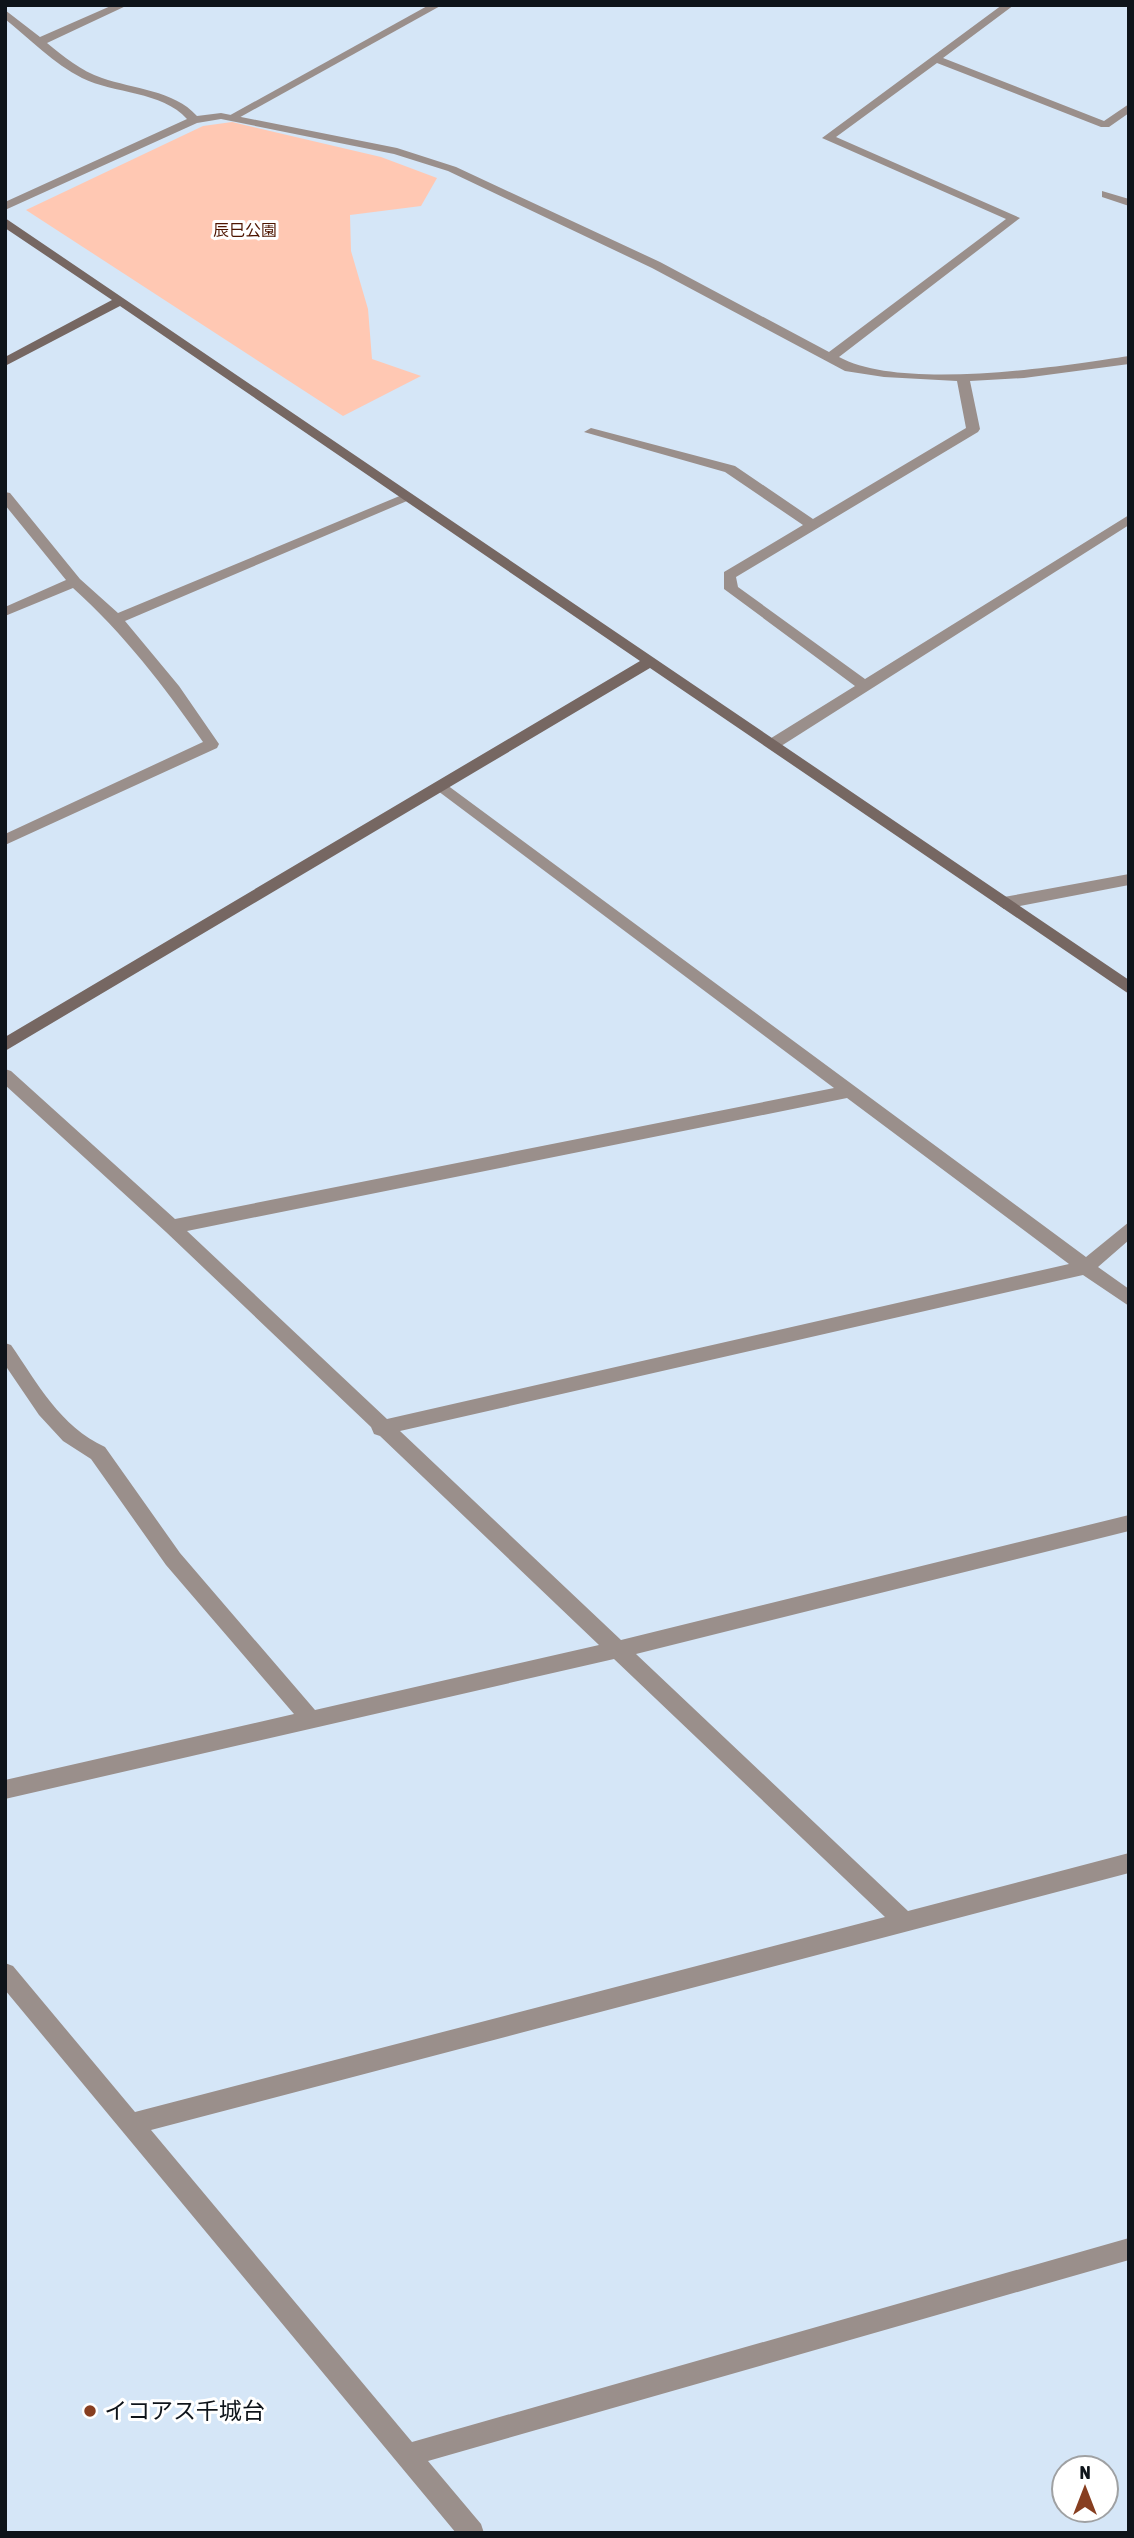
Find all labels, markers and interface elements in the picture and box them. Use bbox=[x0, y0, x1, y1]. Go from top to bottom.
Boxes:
park label: 辰巳公園 bbox=[213, 221, 277, 239]
place label: イコアス千城台 bbox=[104, 2398, 265, 2424]
marker: イコアス千城台 bbox=[82, 2403, 98, 2419]
north arrow bbox=[1050, 2454, 1120, 2524]
text: N bbox=[1079, 2461, 1091, 2483]

